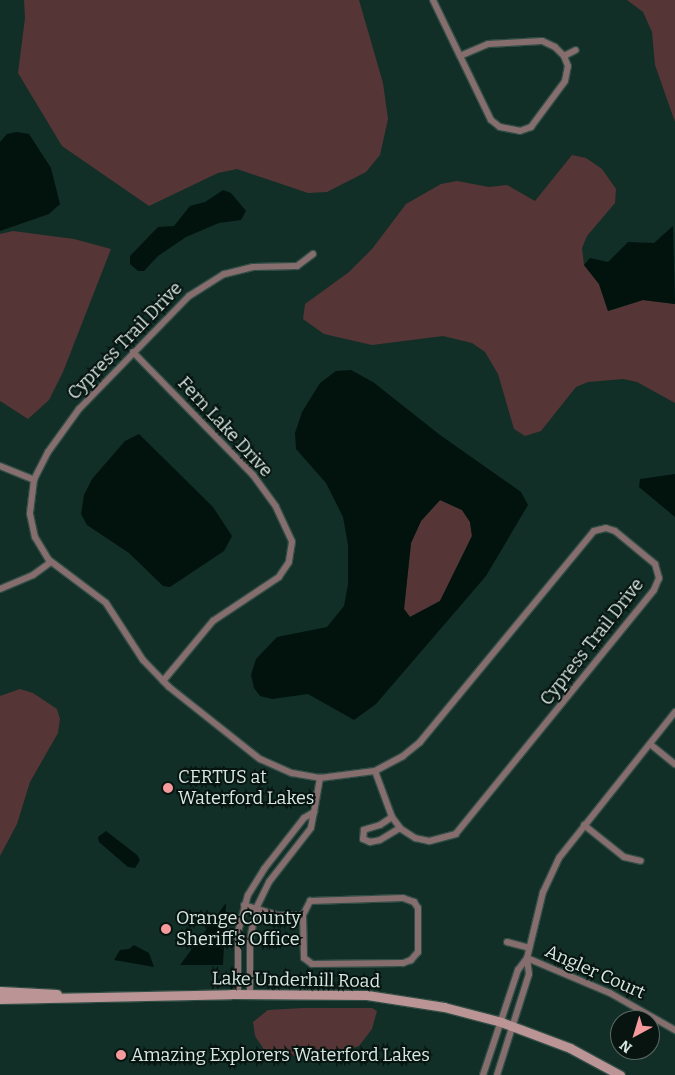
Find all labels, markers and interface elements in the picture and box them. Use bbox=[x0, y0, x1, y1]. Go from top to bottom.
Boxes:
street label: Cypress Trail Drive bbox=[63, 278, 187, 404]
street label: Fern Lake Drive bbox=[173, 373, 277, 481]
street label: Cypress Trail Drive bbox=[536, 574, 648, 710]
place label: CERTUS at Waterford Lakes bbox=[178, 767, 314, 810]
marker: CERTUS at Waterford Lakes bbox=[162, 782, 174, 794]
place label: Orange County Sheriff's Office bbox=[176, 908, 301, 951]
marker: Orange County Sheriff's Office bbox=[160, 923, 172, 935]
street label: Angler Court bbox=[542, 940, 648, 1004]
street label: Lake Underhill Road bbox=[212, 968, 380, 992]
north arrow bbox=[610, 1010, 660, 1060]
text: N bbox=[616, 1036, 635, 1056]
place label: Amazing Explorers Waterford Lakes bbox=[131, 1044, 430, 1066]
marker: Amazing Explorers Waterford Lakes bbox=[115, 1049, 127, 1061]

